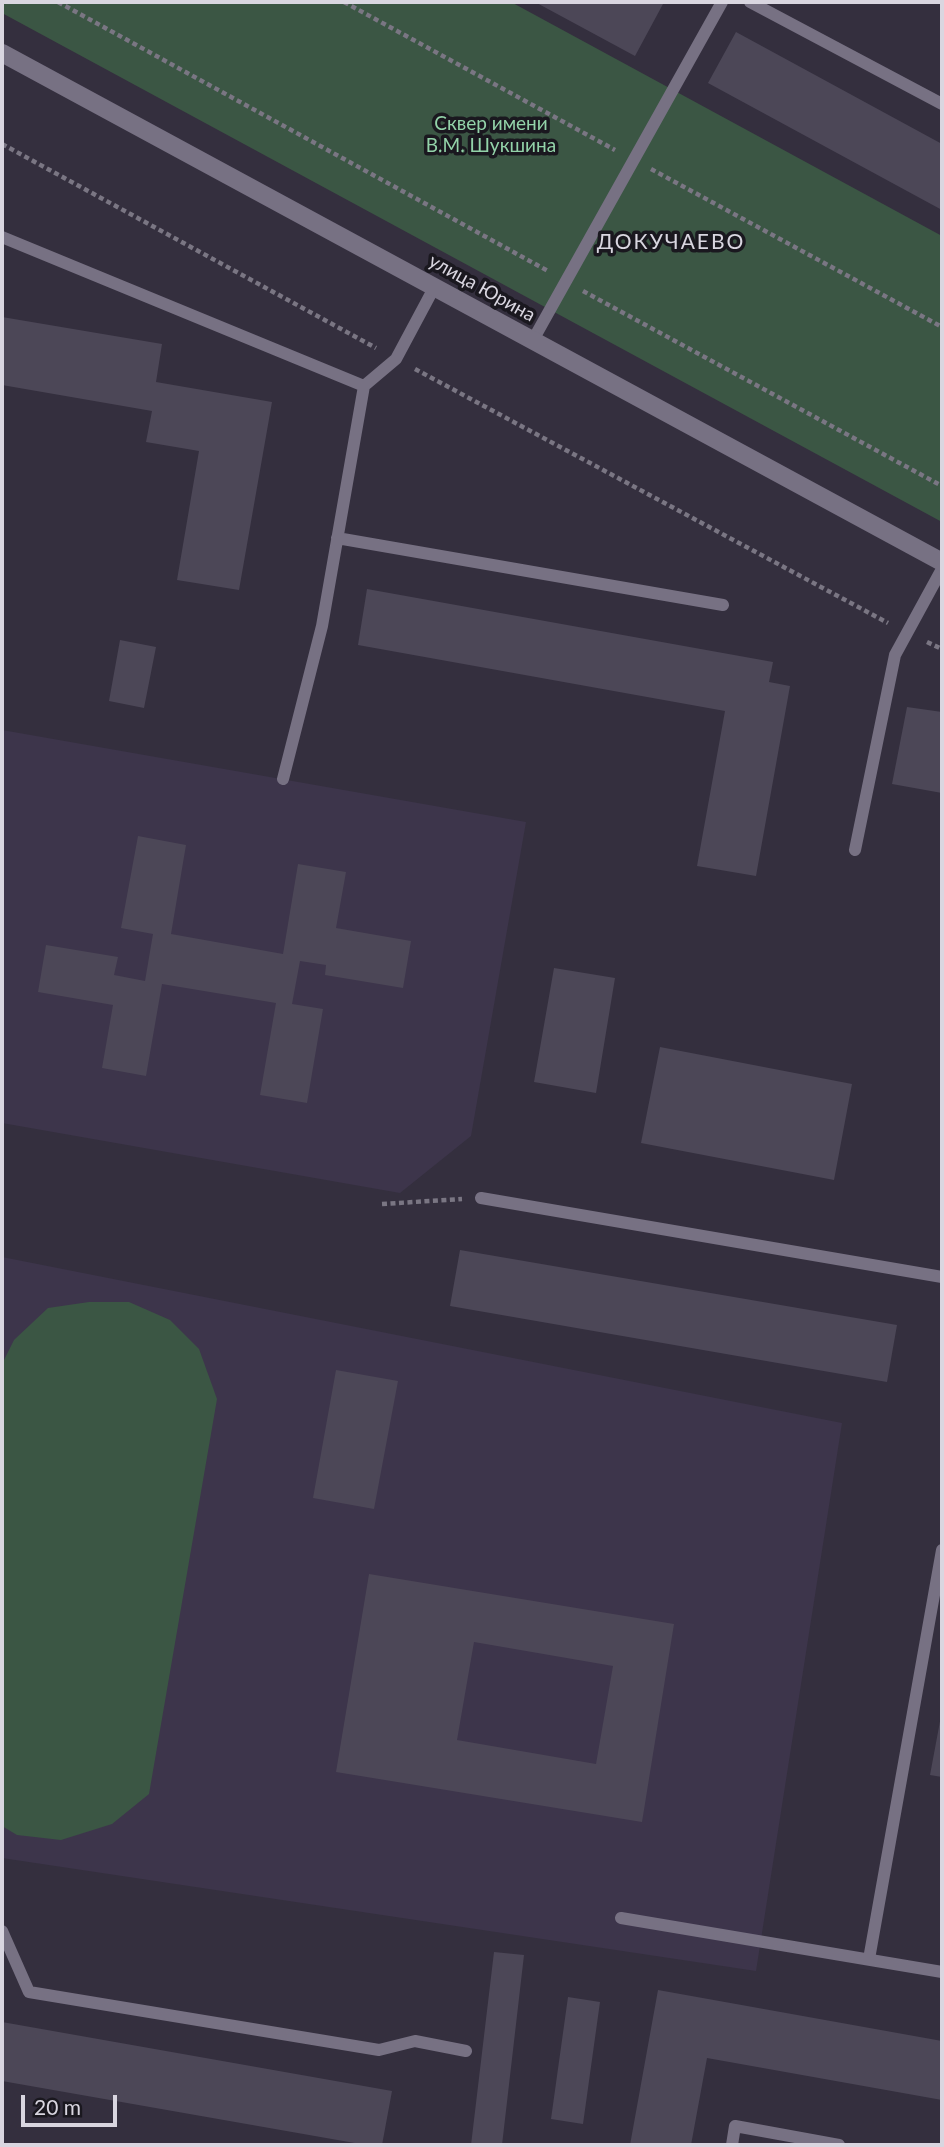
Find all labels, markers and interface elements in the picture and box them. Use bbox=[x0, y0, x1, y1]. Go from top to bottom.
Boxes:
park label: Сквер имени В.М. Шукшина bbox=[426, 113, 556, 157]
district label: ДОКУЧАЕВО bbox=[598, 229, 744, 255]
street label: улица Юрина bbox=[425, 249, 539, 327]
scale bar bbox=[24, 2080, 121, 2124]
text: 20 m bbox=[34, 2094, 81, 2119]

